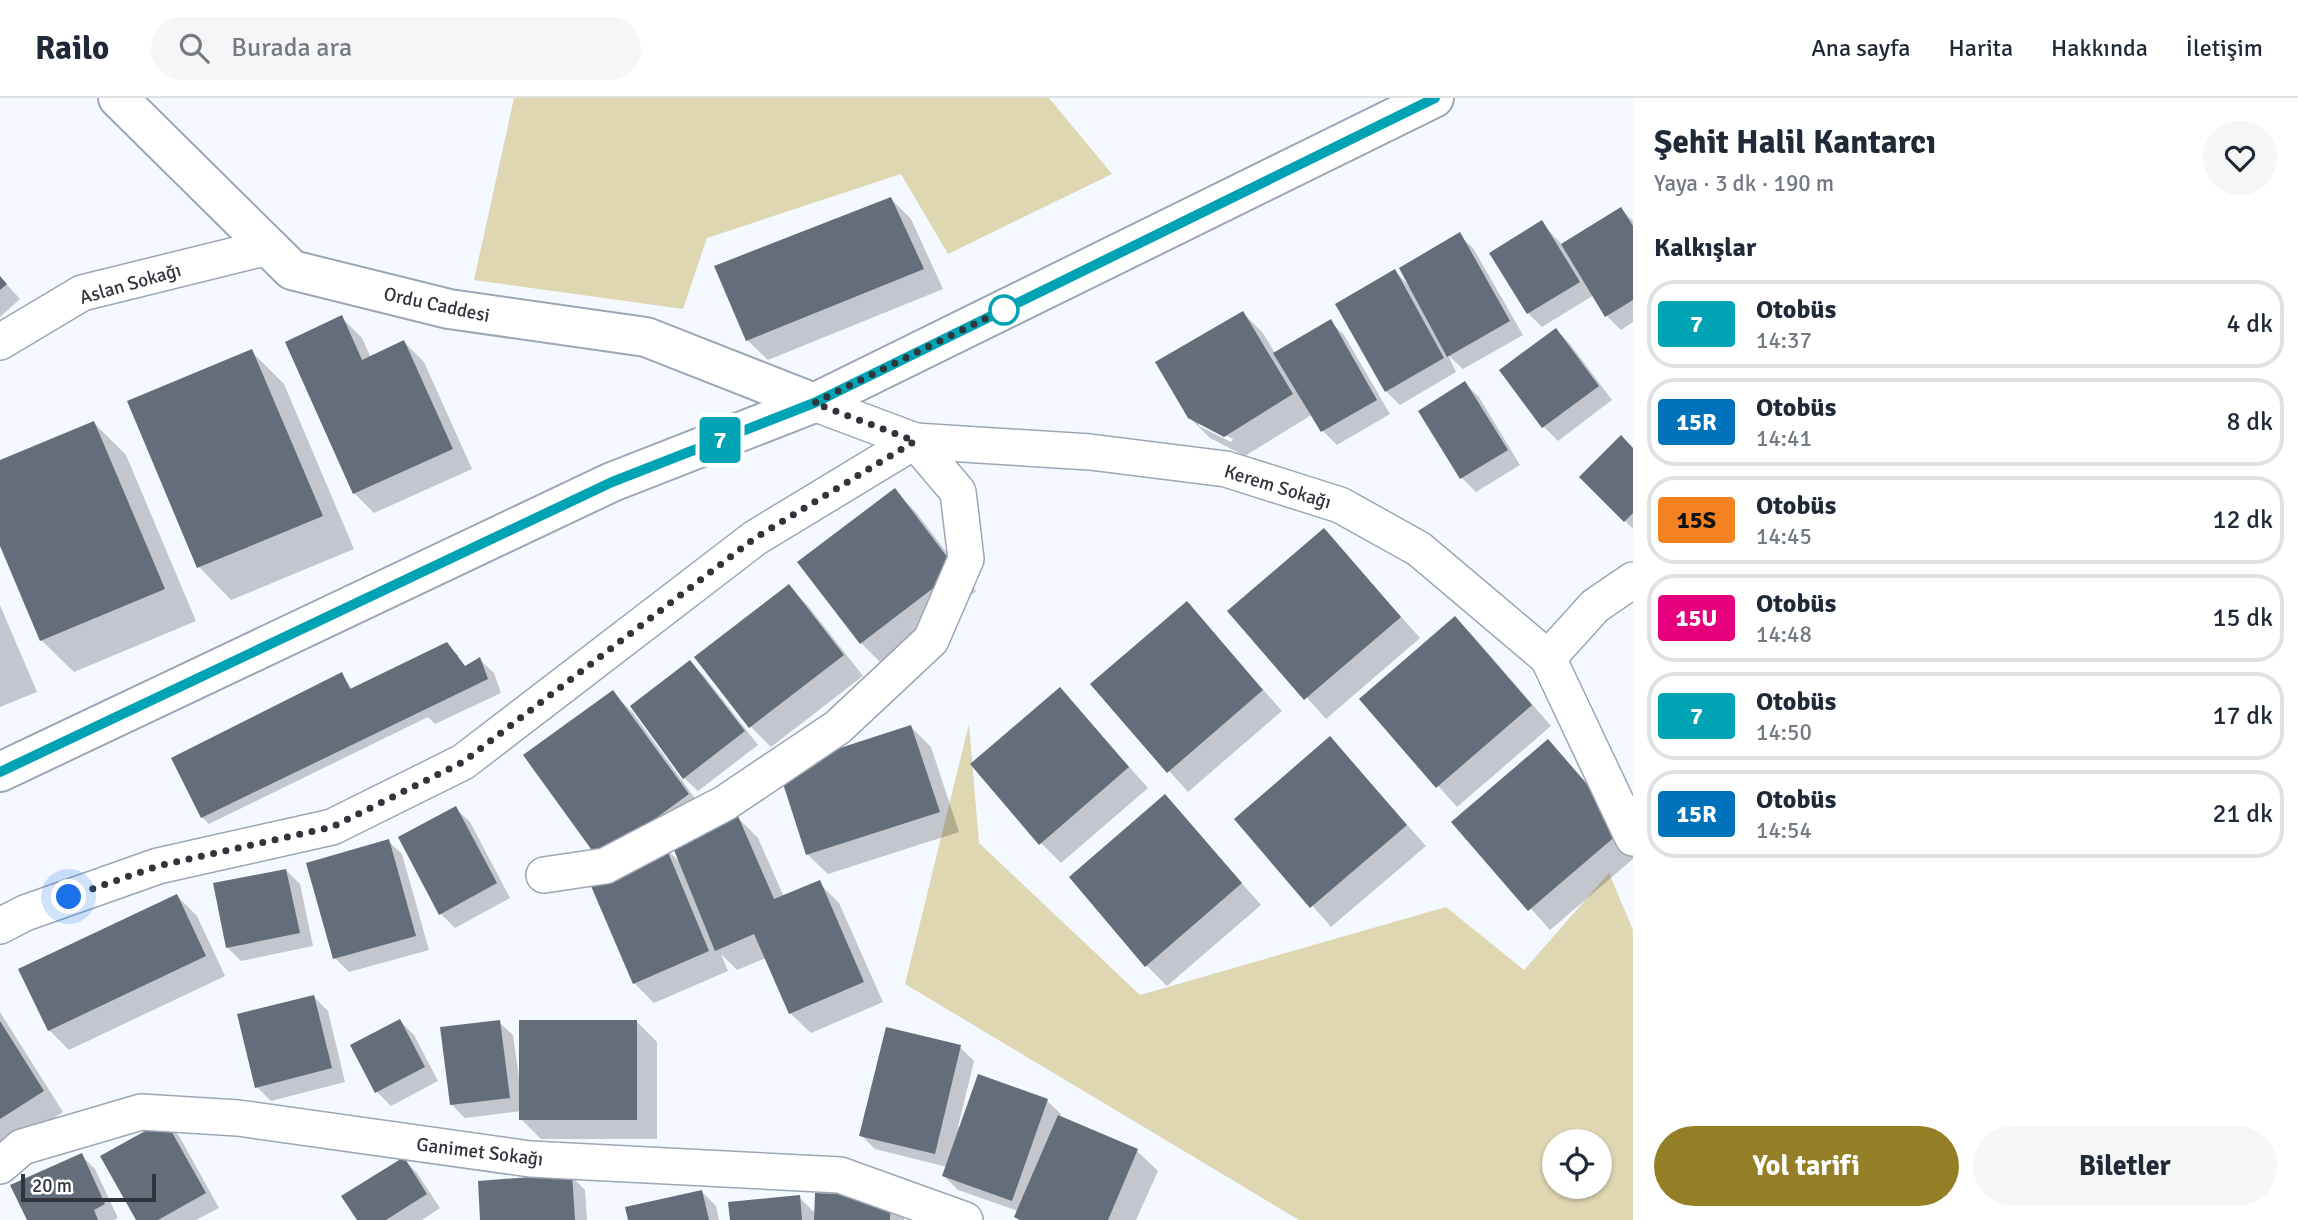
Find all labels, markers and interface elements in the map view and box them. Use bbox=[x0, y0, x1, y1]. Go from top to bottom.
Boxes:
search box bbox=[151, 17, 641, 80]
text: Railo bbox=[35, 28, 109, 69]
icon: search bbox=[175, 29, 213, 67]
text: Burada ara bbox=[231, 32, 352, 64]
text: Ana sayfa bbox=[1811, 33, 1911, 63]
text: Harita bbox=[1949, 33, 2013, 63]
text: Hakkında bbox=[2051, 33, 2148, 63]
text: İletişim bbox=[2186, 33, 2263, 63]
button: heart bbox=[2203, 121, 2277, 195]
text: Şehit Halil Kantarcı bbox=[1654, 122, 1936, 163]
text: Yaya · 3 dk · 190 m bbox=[1654, 169, 1834, 198]
text: Kalkışlar bbox=[1654, 232, 1756, 264]
street label: Aslan Sokağı bbox=[77, 258, 184, 310]
street label: Ordu Caddesi bbox=[381, 282, 492, 328]
text: Otobüs bbox=[1756, 294, 1836, 326]
unlabelled marker bbox=[989, 295, 1019, 325]
text: 4 dk bbox=[2226, 308, 2273, 340]
text: 7 bbox=[1690, 309, 1703, 339]
text: 14:37 bbox=[1756, 326, 1812, 355]
text: Otobüs bbox=[1756, 392, 1836, 424]
text: 8 dk bbox=[2226, 406, 2273, 438]
text: 15R bbox=[1676, 407, 1717, 437]
line badge: 7 bbox=[697, 417, 743, 463]
text: 14:41 bbox=[1756, 424, 1812, 453]
text: 7 bbox=[714, 425, 726, 455]
street label: Kerem Sokağı bbox=[1221, 459, 1334, 515]
text: Otobüs bbox=[1756, 490, 1836, 522]
text: 12 dk bbox=[2212, 504, 2273, 536]
text: 15S bbox=[1677, 505, 1716, 535]
text: 14:45 bbox=[1756, 522, 1812, 551]
text: Otobüs bbox=[1756, 588, 1836, 620]
text: 15 dk bbox=[2212, 602, 2273, 634]
text: 15U bbox=[1675, 603, 1718, 633]
text: 14:48 bbox=[1756, 620, 1812, 649]
text: Otobüs bbox=[1756, 686, 1836, 718]
text: 17 dk bbox=[2212, 700, 2273, 732]
text: 7 bbox=[1690, 701, 1703, 731]
text: 14:50 bbox=[1756, 718, 1812, 747]
text: Otobüs bbox=[1756, 784, 1836, 816]
text: 21 dk bbox=[2212, 798, 2273, 830]
text: 15R bbox=[1676, 799, 1717, 829]
text: 14:54 bbox=[1756, 816, 1812, 845]
your location bbox=[51, 879, 86, 914]
button: Yol tarifi bbox=[1654, 1126, 1959, 1206]
button: Biletler bbox=[1973, 1126, 2277, 1206]
map controls bbox=[1542, 1129, 1612, 1199]
button: locate bbox=[1542, 1129, 1612, 1199]
street label: Ganimet Sokağı bbox=[415, 1132, 545, 1172]
scale bar bbox=[21, 1171, 156, 1203]
text: 20 m bbox=[32, 1174, 72, 1198]

